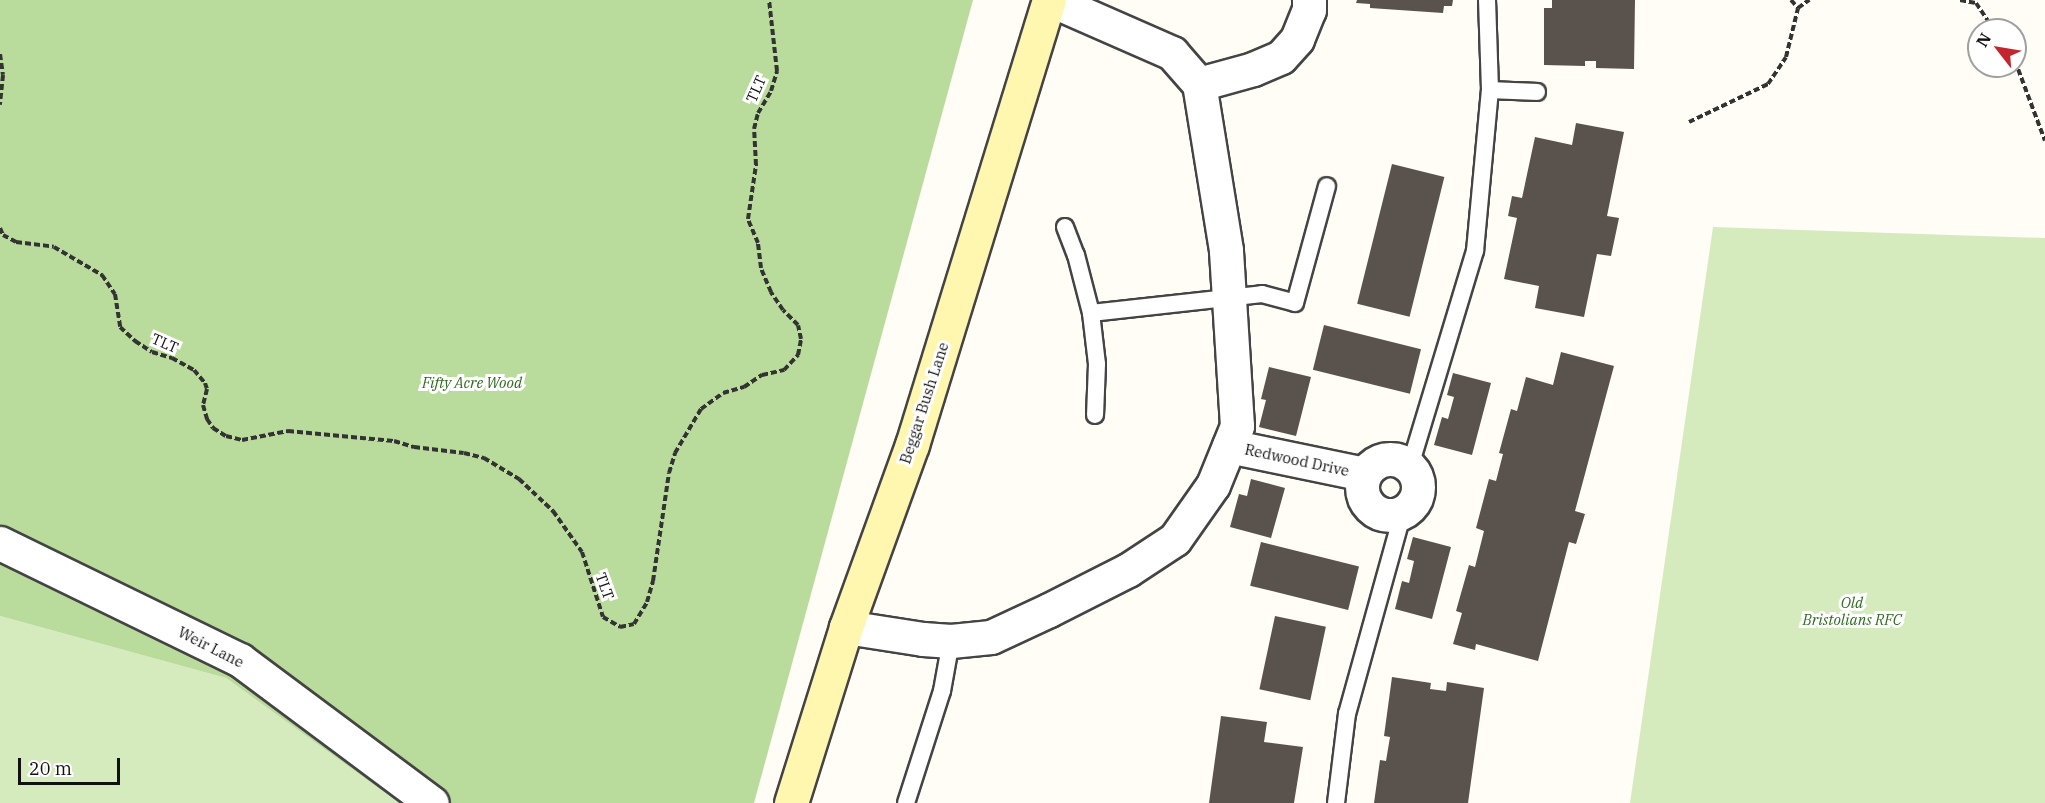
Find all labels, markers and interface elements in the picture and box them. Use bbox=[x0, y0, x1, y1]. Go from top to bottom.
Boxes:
north arrow bbox=[1967, 18, 2027, 78]
text: N bbox=[1971, 29, 1995, 50]
street label: TLT bbox=[742, 73, 770, 105]
street label: TLT bbox=[149, 329, 181, 357]
street label: Beggar Bush Lane bbox=[896, 340, 952, 466]
park label: Fifty Acre Wood bbox=[422, 374, 522, 392]
street label: Redwood Drive bbox=[1243, 440, 1351, 480]
street label: TLT bbox=[592, 570, 618, 602]
park label: Old Bristolians RFC bbox=[1802, 593, 1902, 628]
street label: Weir Lane bbox=[175, 623, 247, 671]
scale bar bbox=[21, 746, 123, 784]
text: 20 m bbox=[29, 757, 72, 780]

